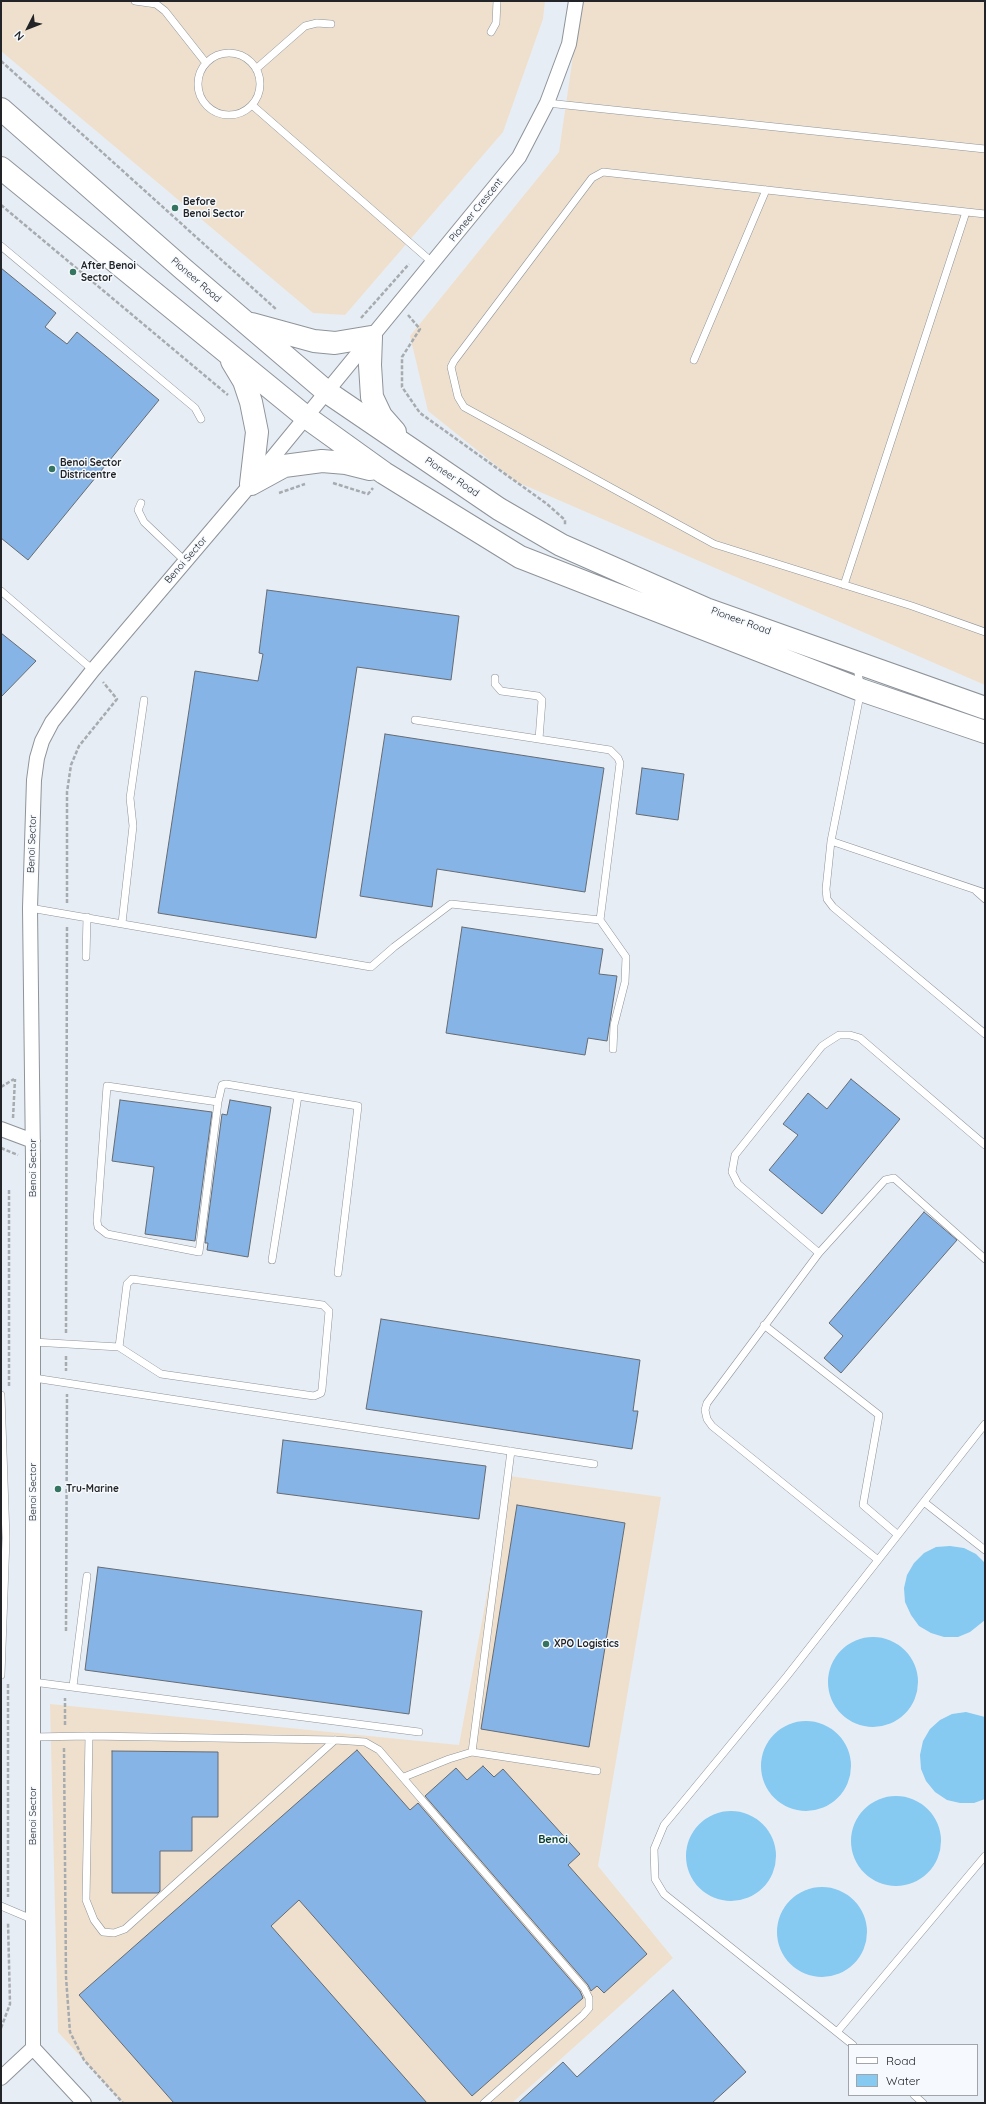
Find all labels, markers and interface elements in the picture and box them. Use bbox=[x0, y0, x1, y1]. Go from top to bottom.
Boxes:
north arrow bbox=[8, 8, 48, 48]
text: N bbox=[11, 28, 27, 44]
street label: Pioneer Crescent bbox=[447, 176, 505, 244]
place label: Before Benoi Sector bbox=[183, 196, 244, 220]
marker: Before Benoi Sector bbox=[170, 203, 180, 213]
street label: Pioneer Road bbox=[168, 255, 224, 305]
place label: After Benoi Sector bbox=[81, 260, 136, 284]
marker: After Benoi Sector bbox=[68, 267, 78, 277]
street label: Pioneer Road bbox=[423, 455, 481, 499]
place label: Benoi Sector Districentre bbox=[60, 457, 121, 480]
marker: Benoi Sector Districentre bbox=[47, 464, 57, 474]
street label: Benoi Sector bbox=[162, 534, 210, 586]
street label: Pioneer Road bbox=[710, 605, 772, 637]
street label: Benoi Sector bbox=[25, 815, 39, 873]
street label: Benoi Sector bbox=[27, 1139, 39, 1197]
street label: Benoi Sector bbox=[27, 1463, 39, 1521]
place label: Tru-Marine bbox=[66, 1483, 119, 1495]
marker: Tru-Marine bbox=[53, 1484, 63, 1494]
place label: XPO Logistics bbox=[554, 1638, 619, 1650]
marker: XPO Logistics bbox=[541, 1639, 551, 1649]
street label: Benoi Sector bbox=[27, 1787, 39, 1845]
district label: Benoi bbox=[538, 1833, 568, 1847]
legend bbox=[848, 2044, 978, 2096]
text: Road bbox=[886, 2053, 916, 2068]
text: Water bbox=[886, 2073, 920, 2088]

